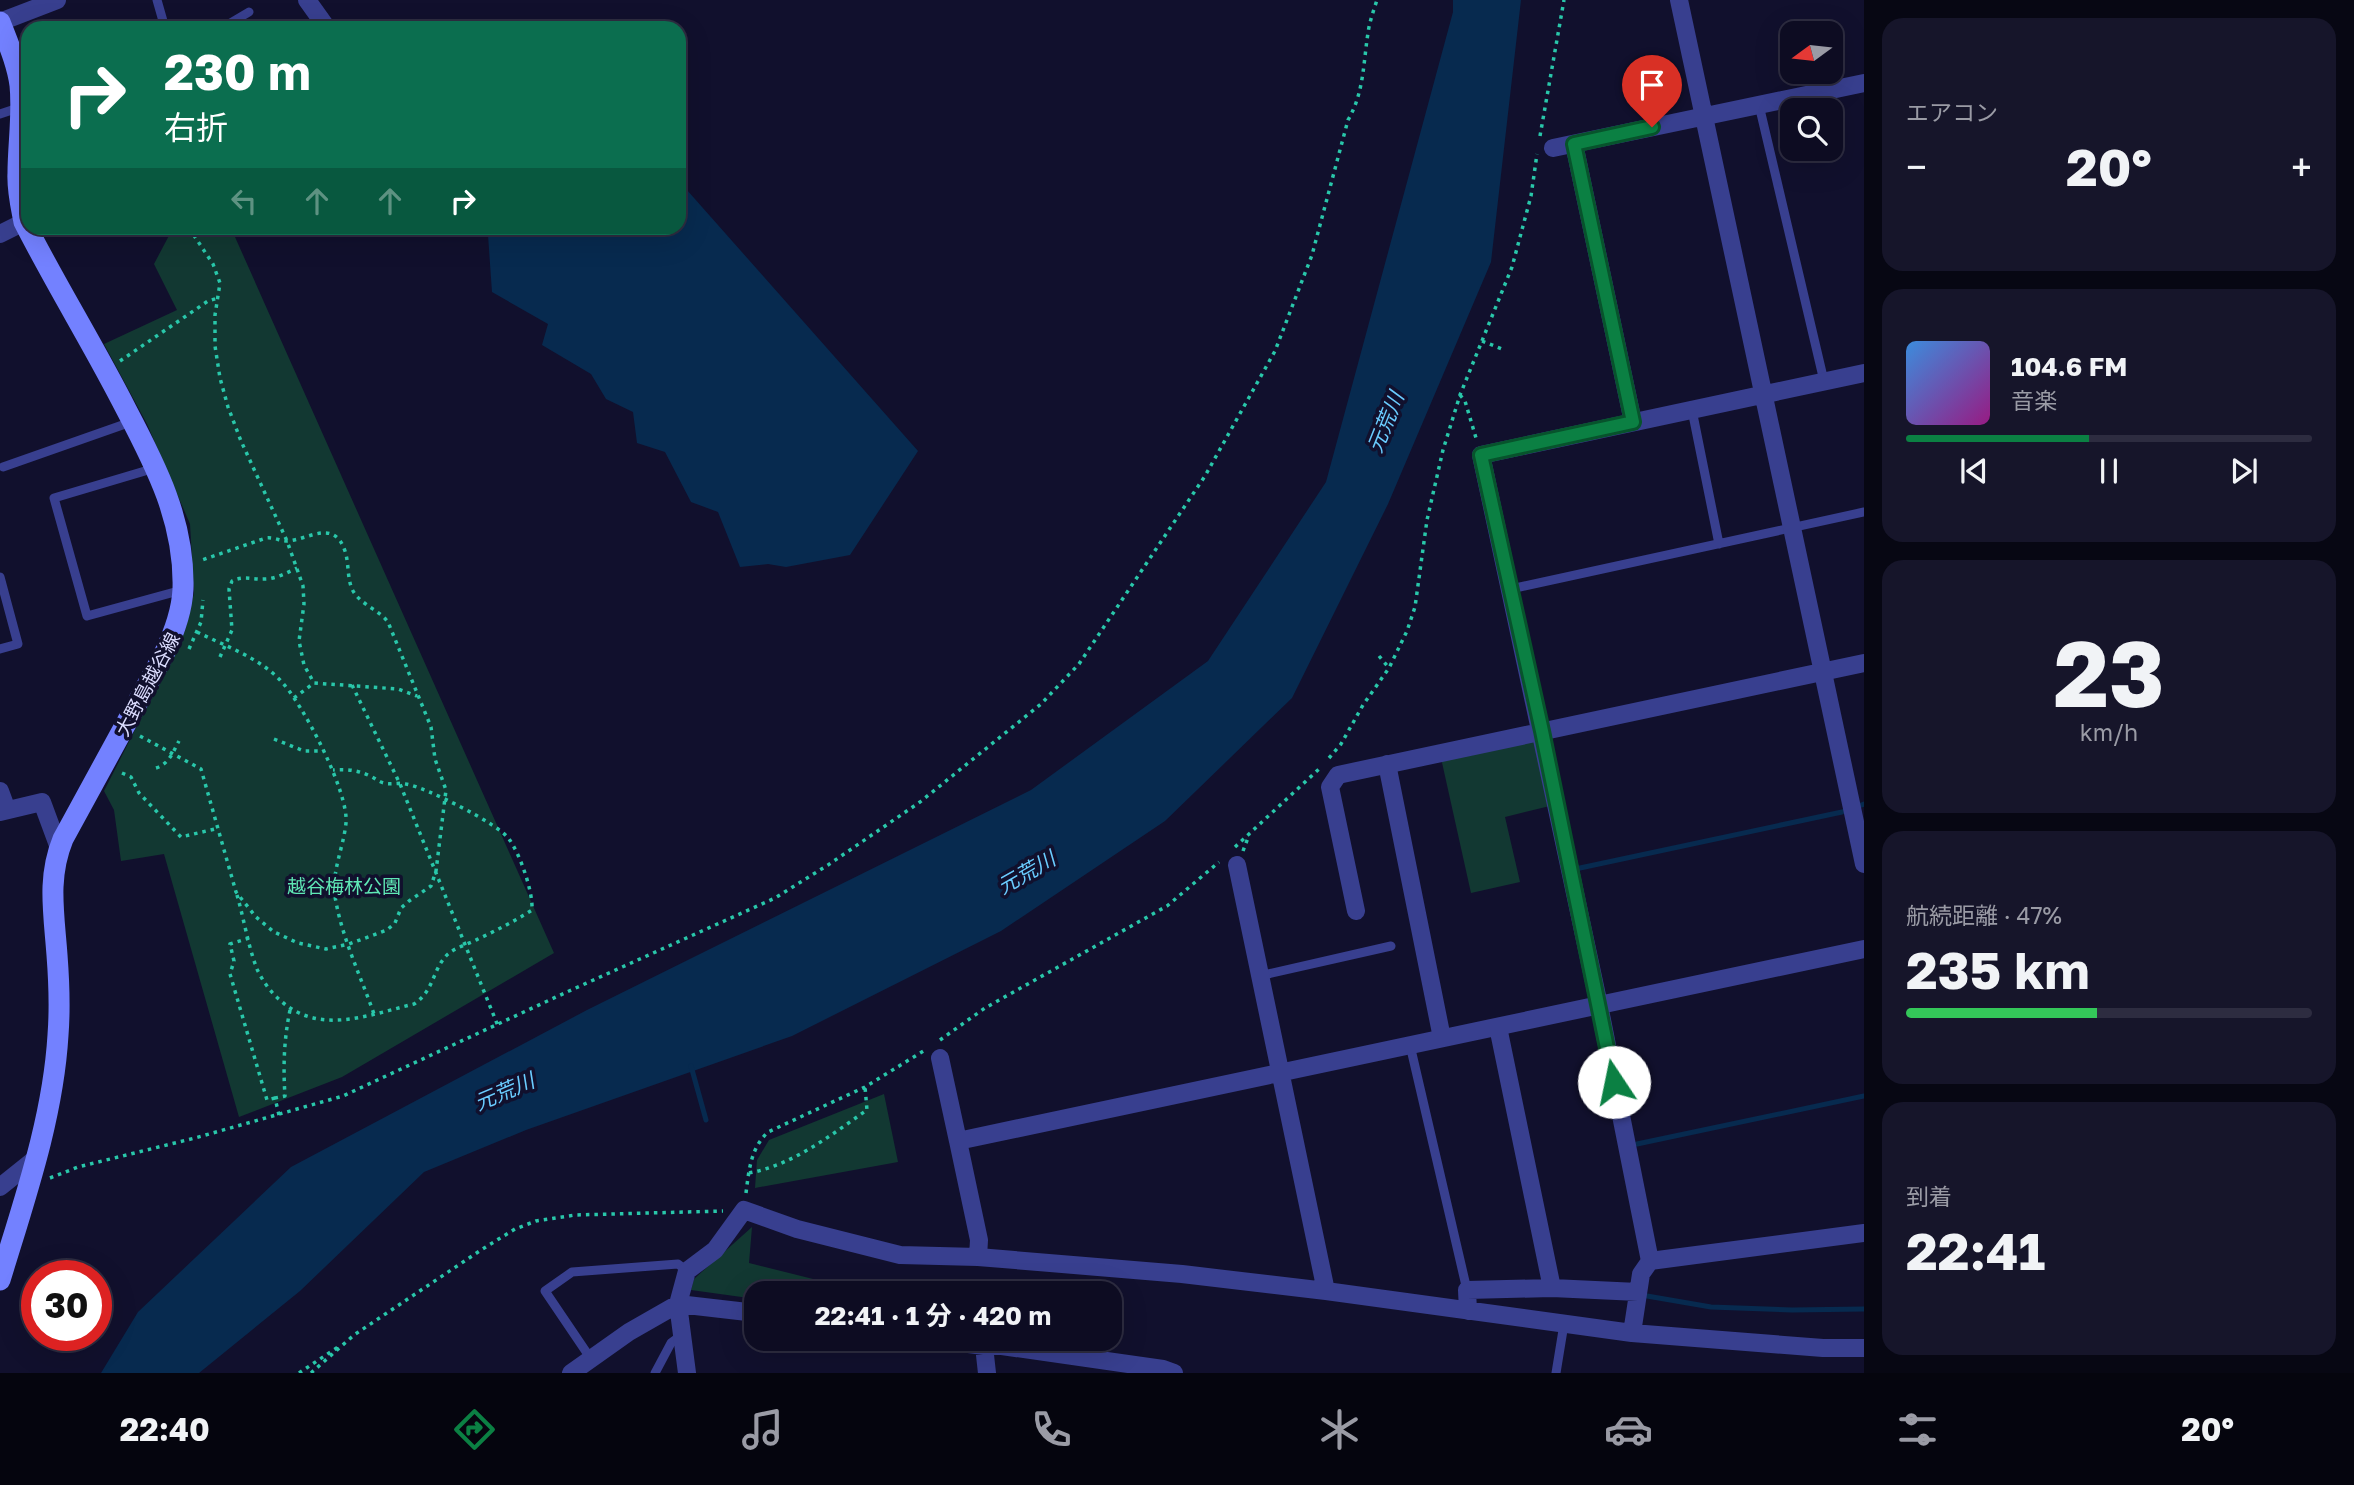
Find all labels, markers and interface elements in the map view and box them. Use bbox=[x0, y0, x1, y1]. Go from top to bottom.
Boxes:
north arrow bbox=[1780, 21, 1843, 84]
map controls bbox=[1780, 21, 1843, 161]
text: 230 m bbox=[164, 42, 311, 101]
icon: right bbox=[49, 49, 140, 140]
pin bbox=[1622, 55, 1682, 127]
icon: arrive bbox=[1633, 66, 1671, 104]
button: search bbox=[1780, 98, 1843, 161]
text: エアコン bbox=[1906, 98, 1998, 126]
text: 右折 bbox=[164, 108, 228, 146]
text: 20° bbox=[2066, 135, 2152, 197]
text: − bbox=[1906, 144, 1927, 189]
text: + bbox=[2291, 144, 2312, 189]
icon: left bbox=[225, 182, 263, 220]
icon: ahead bbox=[298, 182, 336, 220]
icon: ahead bbox=[371, 182, 409, 220]
icon: right bbox=[444, 182, 482, 220]
text: 104.6 FM bbox=[2011, 351, 2127, 382]
water label: 元荒川 bbox=[1361, 386, 1410, 456]
text: 音楽 bbox=[2011, 386, 2057, 414]
icon: previous bbox=[1955, 452, 1993, 490]
icon: pause bbox=[2090, 452, 2128, 490]
icon: next bbox=[2225, 452, 2263, 490]
text: 23 bbox=[2053, 618, 2165, 727]
street label: 大野島越谷線 bbox=[110, 628, 184, 740]
text: km/h bbox=[2080, 718, 2138, 746]
water label: 元荒川 bbox=[992, 844, 1062, 899]
park label: 越谷梅林公園 bbox=[287, 874, 401, 897]
text: 航続距離 · 47% bbox=[1906, 901, 2062, 929]
text: 235 km bbox=[1906, 938, 2090, 1000]
position arrow bbox=[1577, 1045, 1651, 1119]
water label: 元荒川 bbox=[470, 1066, 540, 1115]
text: 到着 bbox=[1906, 1182, 1952, 1210]
text: 22:41 bbox=[1906, 1219, 2045, 1281]
speed limit sign: 30 bbox=[21, 1260, 112, 1351]
text: 22:41 · 1 分 · 420 m bbox=[815, 1300, 1051, 1331]
icon: directions bbox=[450, 1405, 499, 1454]
icon: music bbox=[738, 1405, 787, 1454]
icon: phone bbox=[1027, 1405, 1076, 1454]
icon: climate bbox=[1315, 1405, 1364, 1454]
icon: car bbox=[1604, 1405, 1653, 1454]
icon: filters bbox=[1893, 1405, 1942, 1454]
text: 22:40 bbox=[120, 1410, 210, 1448]
text: 20° bbox=[2181, 1410, 2234, 1448]

